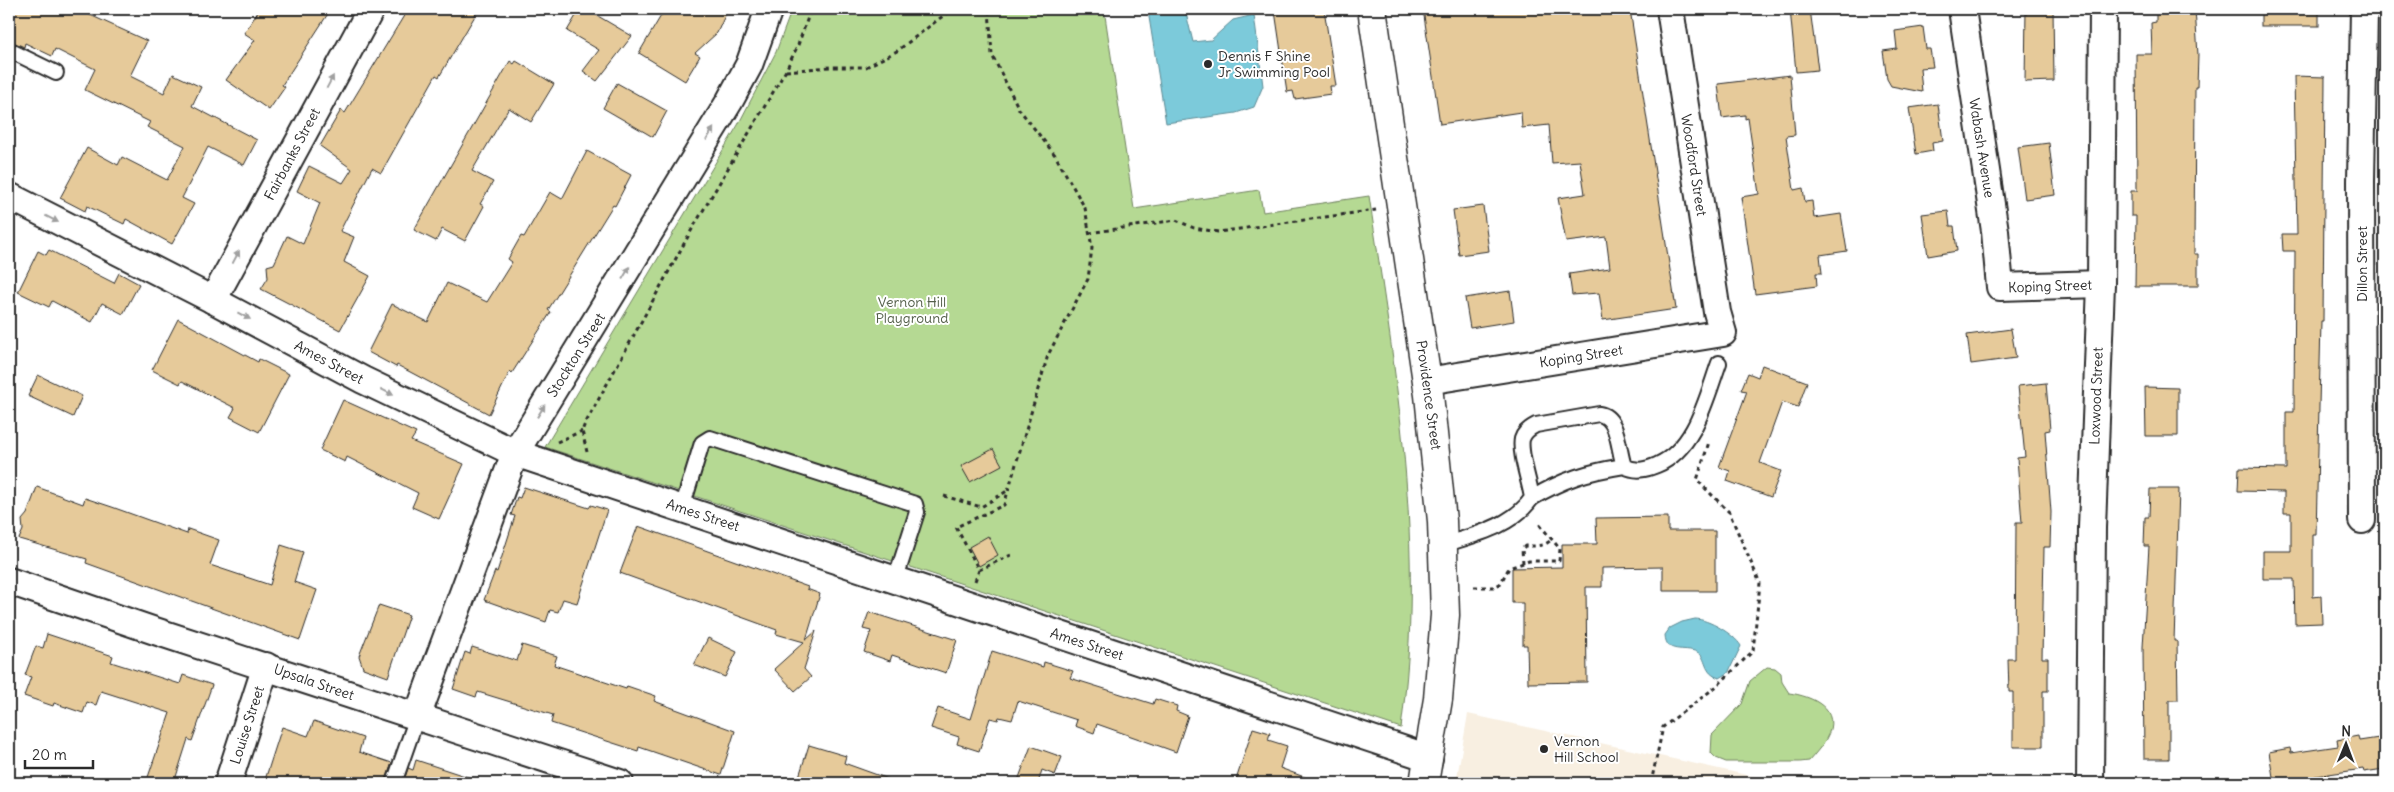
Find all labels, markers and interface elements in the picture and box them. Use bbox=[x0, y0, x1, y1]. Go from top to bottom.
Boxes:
place label: Dennis F Shine Jr Swimming Pool bbox=[1218, 47, 1330, 81]
marker: Dennis F Shine Jr Swimming Pool bbox=[1202, 58, 1214, 70]
one-way arrow bbox=[326, 75, 334, 90]
street label: Wabash Avenue bbox=[1965, 97, 1999, 199]
street label: Fairbanks Street bbox=[260, 104, 324, 203]
street label: Woodford Street bbox=[1677, 113, 1711, 218]
one-way arrow bbox=[705, 127, 714, 140]
one-way arrow bbox=[45, 215, 59, 223]
street label: Dillon Street bbox=[2353, 226, 2371, 302]
one-way arrow bbox=[232, 250, 241, 263]
one-way arrow bbox=[622, 267, 631, 280]
street label: Koping Street bbox=[2008, 276, 2093, 296]
park label: Vernon Hill Playground bbox=[875, 293, 949, 327]
street label: Stockton Street bbox=[543, 309, 609, 400]
one-way arrow bbox=[237, 312, 251, 320]
street label: Ames Street bbox=[291, 336, 367, 388]
street label: Providence Street bbox=[1412, 339, 1446, 451]
street label: Koping Street bbox=[1538, 340, 1624, 371]
street label: Loxwood Street bbox=[2085, 347, 2107, 445]
one-way arrow bbox=[380, 388, 395, 396]
one-way arrow bbox=[536, 405, 545, 418]
street label: Ames Street bbox=[664, 495, 742, 535]
street label: Ames Street bbox=[1048, 624, 1126, 664]
street label: Upsala Street bbox=[272, 660, 357, 704]
street label: Louise Street bbox=[226, 683, 268, 766]
north arrow bbox=[2322, 720, 2372, 770]
text: N bbox=[2341, 722, 2351, 740]
place label: Vernon Hill School bbox=[1554, 732, 1619, 766]
scale bar bbox=[25, 737, 92, 769]
marker: Vernon Hill School bbox=[1538, 743, 1550, 755]
text: 20 m bbox=[32, 745, 67, 764]

